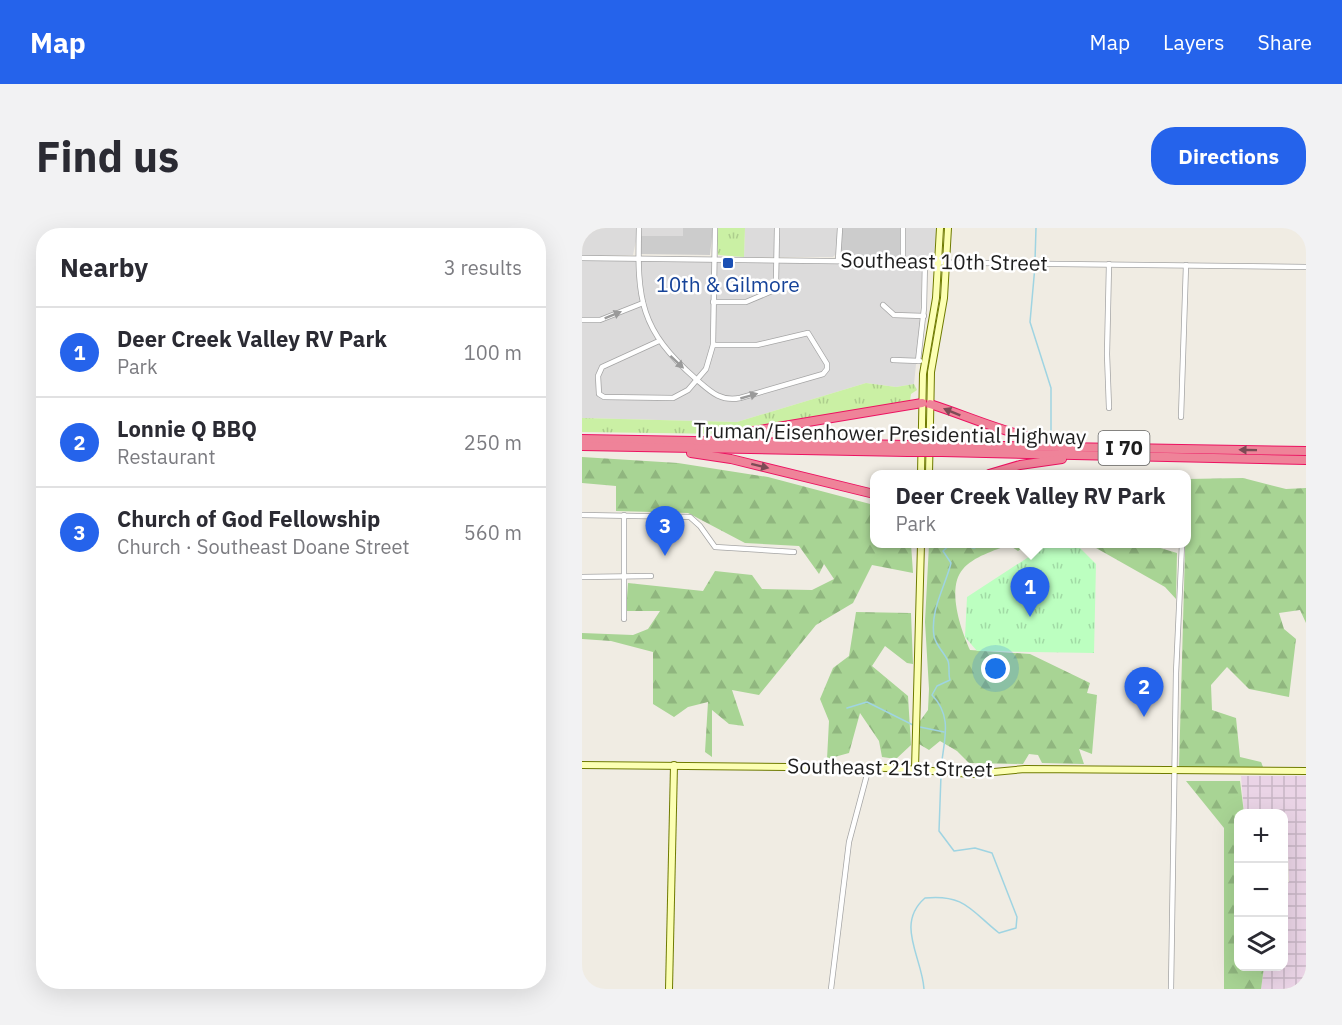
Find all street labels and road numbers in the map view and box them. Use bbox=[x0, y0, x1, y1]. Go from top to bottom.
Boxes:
street label: Southeast 10th Street bbox=[840, 245, 1048, 277]
street label: Truman/Eisenhower Presidential Highway bbox=[693, 416, 1087, 450]
road number: I 70 bbox=[1098, 431, 1150, 465]
street label: Southeast 21st Street bbox=[787, 751, 993, 783]

